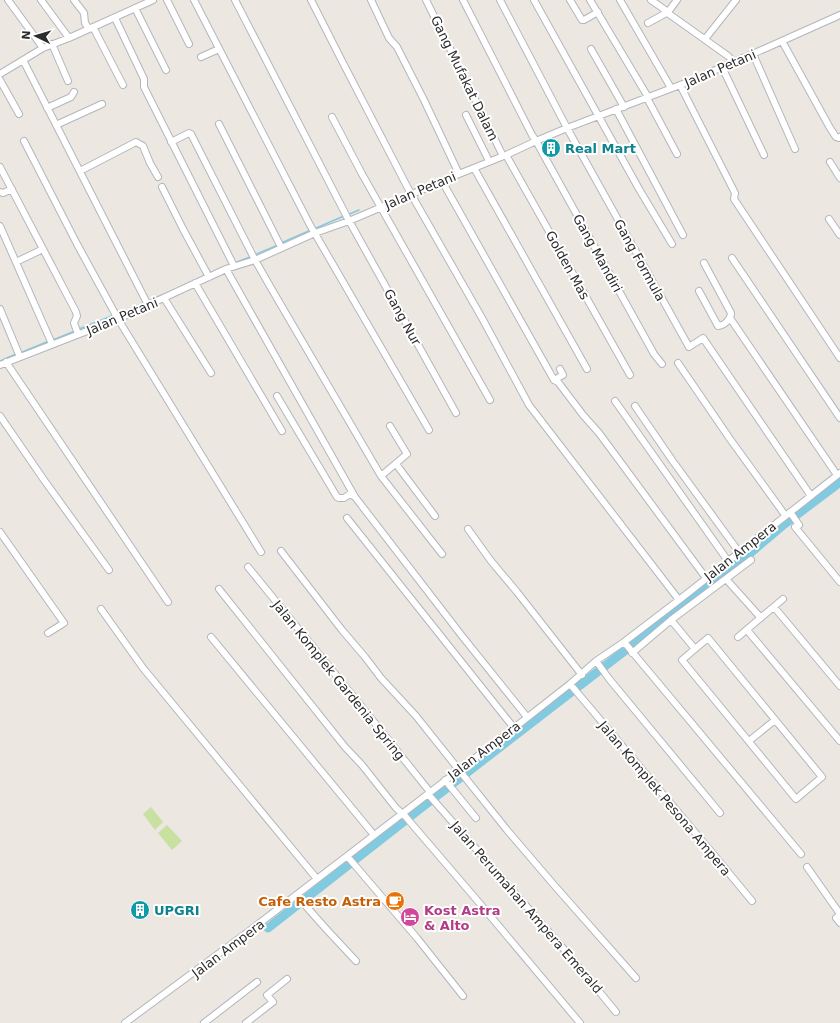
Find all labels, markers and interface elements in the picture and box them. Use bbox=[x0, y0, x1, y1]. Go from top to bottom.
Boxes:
street label: Gang Mufakat Dalam bbox=[428, 13, 501, 143]
north arrow bbox=[16, 16, 56, 56]
text: N bbox=[20, 30, 33, 40]
street label: Jalan Petani bbox=[681, 47, 758, 91]
building icon: Real Mart bbox=[540, 137, 562, 159]
place label: Real Mart bbox=[565, 141, 636, 156]
street label: Jalan Petani bbox=[381, 169, 458, 213]
street label: Gang Mandiri bbox=[570, 212, 625, 295]
street label: Gang Formula bbox=[611, 217, 668, 304]
street label: Golden Mas bbox=[543, 228, 593, 302]
street label: Gang Nur bbox=[381, 286, 424, 349]
street label: Jalan Petani bbox=[83, 295, 160, 339]
street label: Jalan Ampera bbox=[701, 519, 779, 585]
street label: Jalan Komplek Gardenia Spring bbox=[269, 597, 408, 763]
street label: Jalan Komplek Pesona Ampera bbox=[595, 717, 734, 879]
street label: Jalan Ampera bbox=[444, 718, 524, 783]
street label: Jalan Perumahan Ampera Emerald bbox=[447, 817, 606, 996]
cafe icon: Cafe Resto Astra bbox=[384, 890, 406, 912]
place label: Cafe Resto Astra bbox=[258, 894, 381, 909]
building icon: UPGRI bbox=[129, 899, 151, 921]
place label: UPGRI bbox=[154, 903, 200, 918]
place label: Kost Astra & Alto bbox=[424, 903, 500, 933]
hotel icon: Kost Astra & Alto bbox=[399, 906, 421, 928]
street label: Jalan Ampera bbox=[188, 916, 268, 981]

